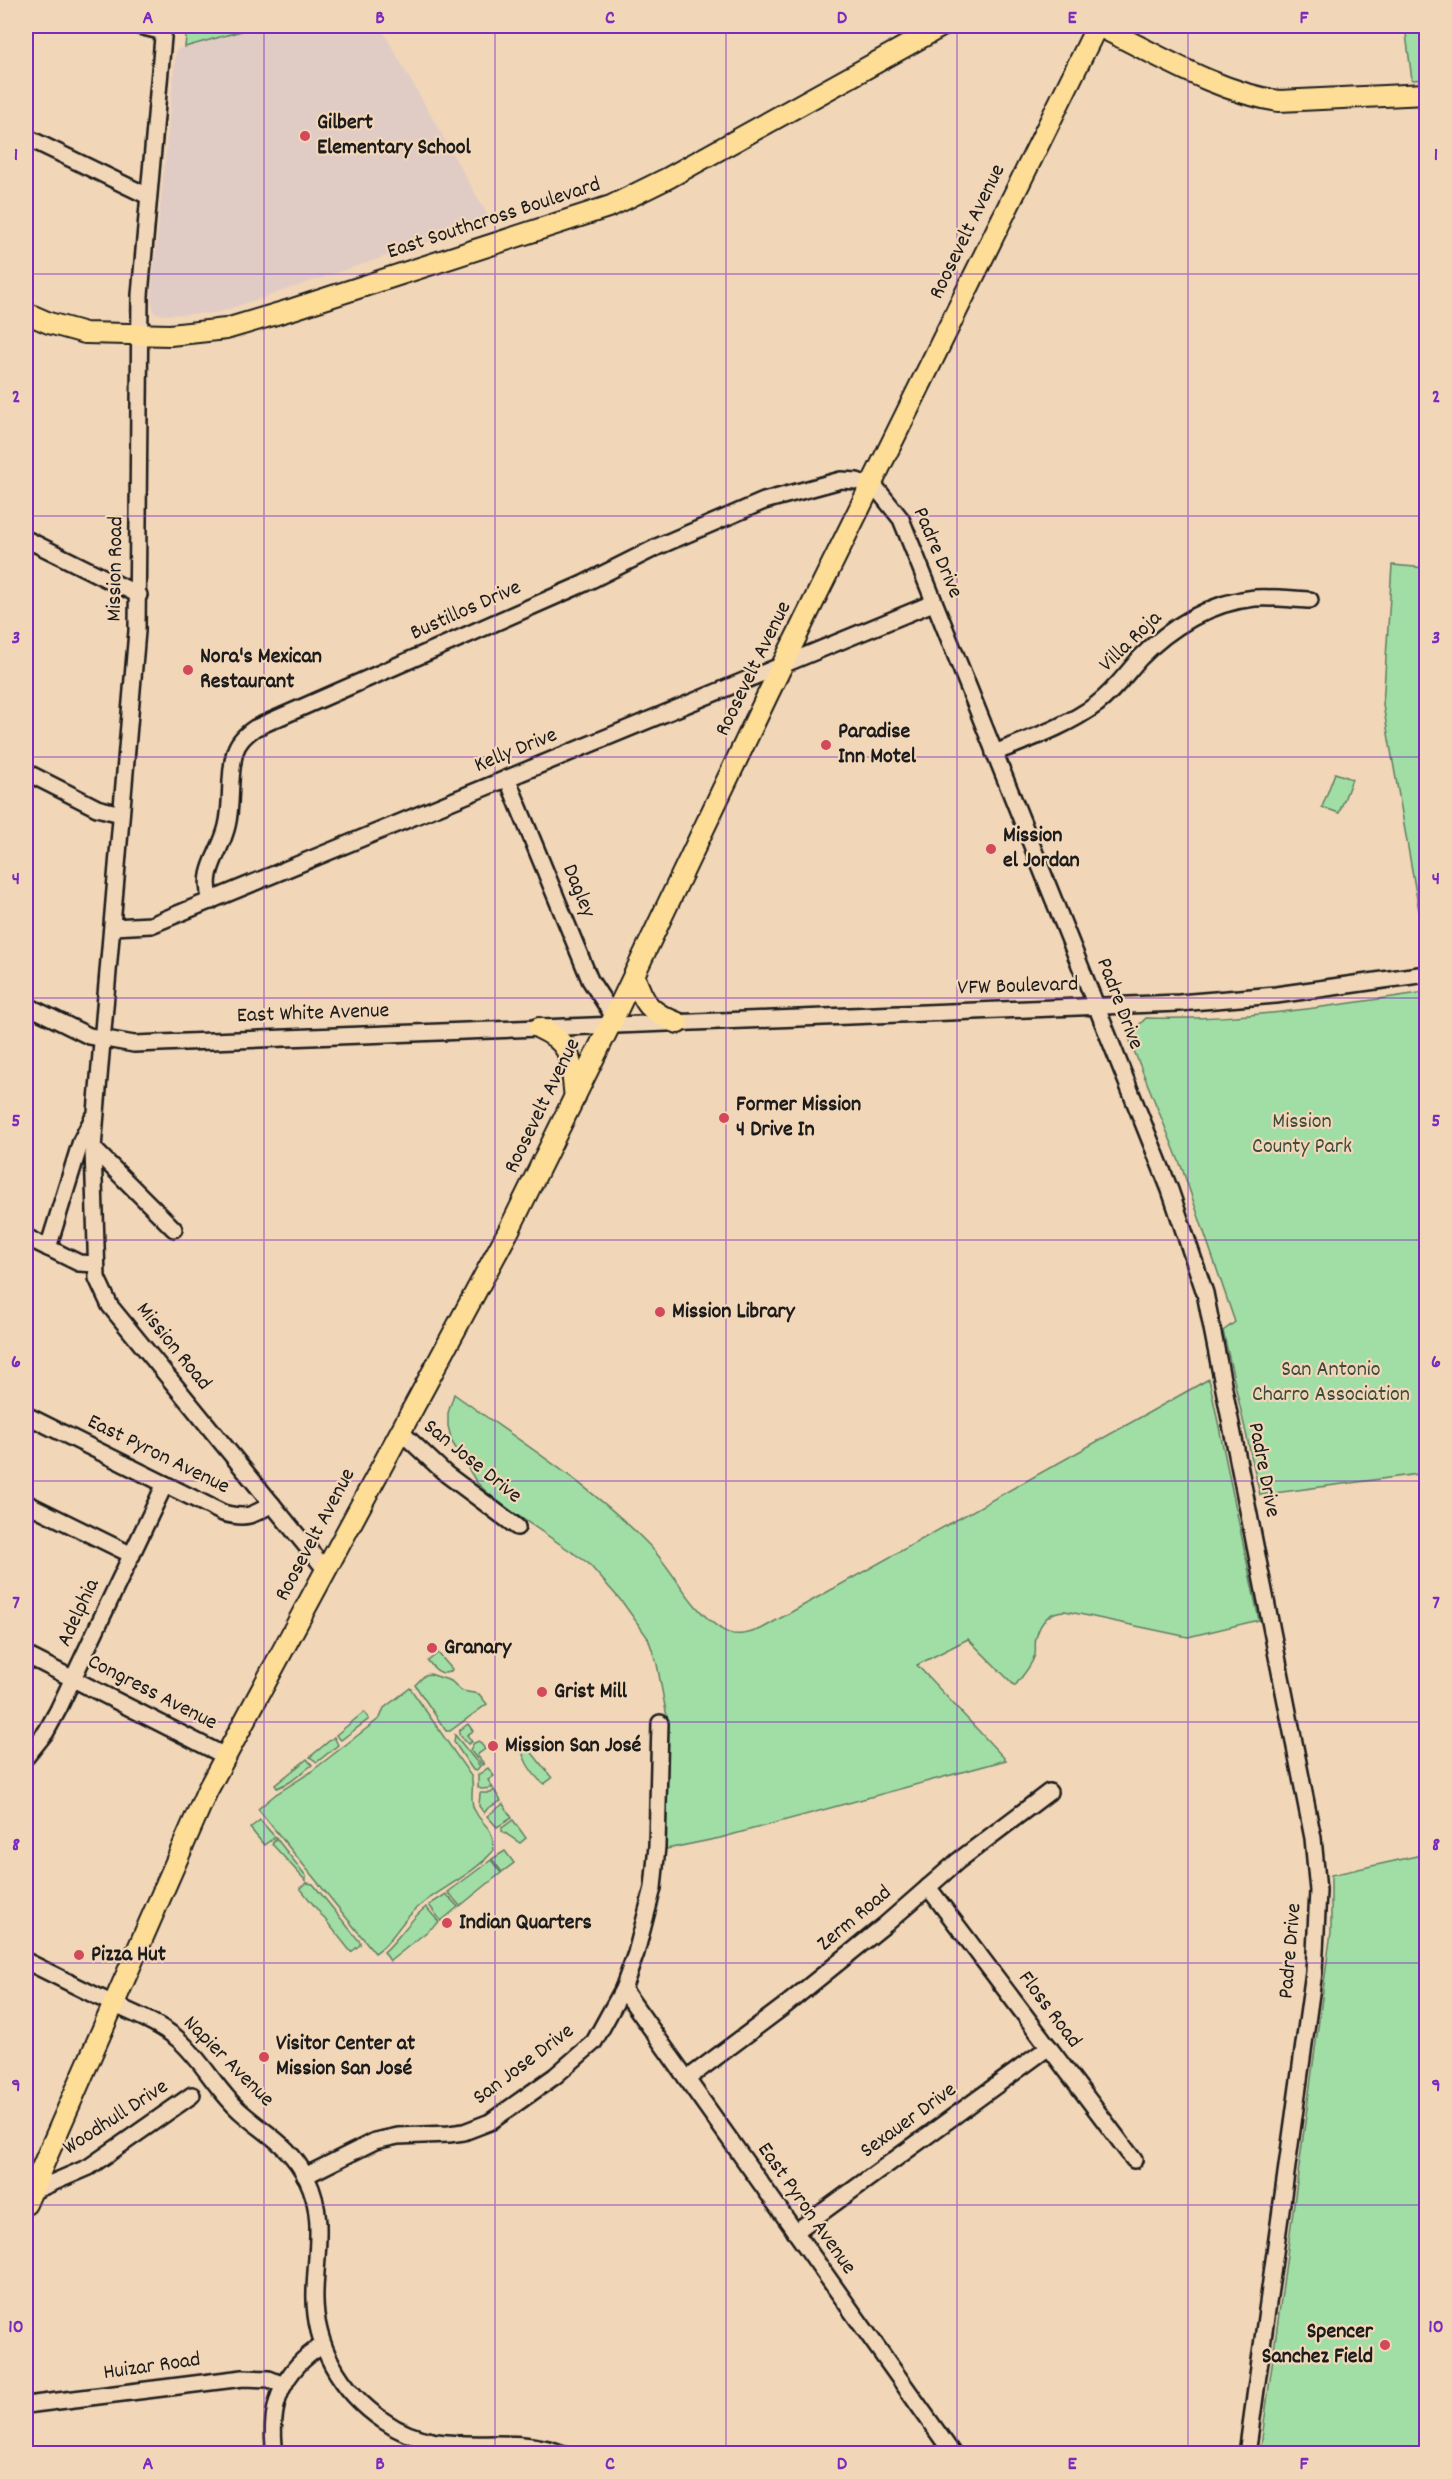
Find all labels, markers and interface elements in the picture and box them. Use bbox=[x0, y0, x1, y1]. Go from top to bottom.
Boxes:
text: A bbox=[143, 5, 154, 33]
text: B bbox=[375, 5, 385, 33]
text: C bbox=[605, 5, 615, 33]
text: D bbox=[837, 5, 848, 33]
text: E bbox=[1067, 5, 1077, 33]
text: F bbox=[1300, 5, 1310, 33]
place label: Gilbert Elementary School bbox=[317, 108, 472, 164]
marker: Gilbert Elementary School bbox=[298, 129, 312, 143]
text: 1 bbox=[14, 142, 18, 170]
text: 1 bbox=[1434, 142, 1438, 170]
street label: Roosevelt Avenue bbox=[922, 159, 1014, 305]
street label: East Southcross Boulevard bbox=[383, 170, 605, 268]
text: 2 bbox=[12, 384, 20, 412]
text: 2 bbox=[1432, 384, 1440, 412]
street label: Padre Drive bbox=[904, 503, 970, 603]
street label: Mission Road bbox=[100, 516, 132, 622]
street label: Bustillos Drive bbox=[406, 573, 526, 649]
street label: Roosevelt Avenue bbox=[708, 596, 800, 742]
street label: Villa Roja bbox=[1093, 604, 1170, 680]
text: 3 bbox=[12, 625, 20, 653]
text: 3 bbox=[1432, 625, 1440, 653]
place label: Nora's Mexican Restaurant bbox=[200, 642, 322, 698]
marker: Nora's Mexican Restaurant bbox=[181, 663, 195, 677]
place label: Paradise Inn Motel bbox=[838, 717, 917, 773]
street label: Kelly Drive bbox=[470, 720, 562, 782]
marker: Paradise Inn Motel bbox=[819, 738, 833, 752]
place label: Mission el Jordan bbox=[1003, 821, 1080, 877]
marker: Mission el Jordan bbox=[984, 842, 998, 856]
street label: Dagley bbox=[553, 860, 603, 923]
text: 4 bbox=[12, 866, 20, 894]
text: 4 bbox=[1432, 866, 1440, 894]
street label: Padre Drive bbox=[1087, 954, 1151, 1054]
street label: VFW Boulevard bbox=[957, 969, 1079, 1005]
street label: East White Avenue bbox=[236, 996, 390, 1032]
street label: Roosevelt Avenue bbox=[497, 1033, 589, 1179]
place label: Former Mission 4 Drive In bbox=[736, 1090, 861, 1146]
park label: Mission County Park bbox=[1252, 1107, 1352, 1163]
text: 5 bbox=[11, 1108, 21, 1136]
text: 5 bbox=[1431, 1108, 1441, 1136]
marker: Former Mission 4 Drive In bbox=[717, 1111, 731, 1125]
street label: Mission Road bbox=[128, 1296, 218, 1398]
place label: Mission Library bbox=[672, 1297, 796, 1328]
marker: Mission Library bbox=[653, 1305, 667, 1319]
text: 6 bbox=[11, 1349, 21, 1377]
text: 6 bbox=[1431, 1349, 1441, 1377]
park label: San Antonio Charro Association bbox=[1252, 1355, 1410, 1411]
street label: East Pyron Avenue bbox=[82, 1407, 234, 1503]
street label: San Jose Drive bbox=[416, 1412, 528, 1512]
street label: Padre Drive bbox=[1239, 1420, 1287, 1520]
street label: Roosevelt Avenue bbox=[268, 1463, 364, 1607]
street label: Adelphia bbox=[50, 1573, 109, 1652]
text: 7 bbox=[12, 1590, 20, 1618]
text: 7 bbox=[1432, 1590, 1440, 1618]
place label: Granary bbox=[444, 1633, 512, 1664]
marker: Granary bbox=[425, 1641, 439, 1655]
street label: Congress Avenue bbox=[82, 1647, 222, 1739]
place label: Grist Mill bbox=[554, 1677, 628, 1708]
marker: Grist Mill bbox=[535, 1685, 549, 1699]
place label: Mission San José bbox=[505, 1731, 642, 1762]
marker: Mission San José bbox=[486, 1739, 500, 1753]
text: 8 bbox=[12, 1832, 20, 1860]
text: 8 bbox=[1432, 1832, 1440, 1860]
street label: Zerm Road bbox=[811, 1879, 899, 1959]
street label: Padre Drive bbox=[1271, 1902, 1311, 2000]
place label: Indian Quarters bbox=[459, 1908, 592, 1939]
marker: Indian Quarters bbox=[440, 1916, 454, 1930]
place label: Pizza Hut bbox=[91, 1940, 167, 1971]
marker: Pizza Hut bbox=[72, 1948, 86, 1962]
street label: Floss Road bbox=[1010, 1965, 1088, 2055]
street label: Napier Avenue bbox=[175, 2009, 281, 2115]
street label: San Jose Drive bbox=[467, 2017, 581, 2113]
place label: Visitor Center at Mission San José bbox=[276, 2029, 416, 2085]
marker: Visitor Center at Mission San José bbox=[257, 2050, 271, 2064]
street label: Woodhull Drive bbox=[57, 2072, 175, 2164]
text: 9 bbox=[11, 2073, 21, 2101]
text: 9 bbox=[1431, 2073, 1441, 2101]
street label: Sexauer Drive bbox=[854, 2075, 964, 2167]
street label: East Pyron Avenue bbox=[749, 2137, 863, 2281]
text: 10 bbox=[8, 2314, 24, 2342]
text: 10 bbox=[1428, 2314, 1444, 2342]
place label: Spencer Sanchez Field bbox=[1262, 2317, 1374, 2373]
marker: Spencer Sanchez Field bbox=[1378, 2338, 1392, 2352]
street label: Huizar Road bbox=[101, 2345, 203, 2389]
text: A bbox=[143, 2451, 154, 2479]
text: B bbox=[375, 2451, 385, 2479]
text: C bbox=[605, 2451, 615, 2479]
text: D bbox=[837, 2451, 848, 2479]
text: E bbox=[1067, 2451, 1077, 2479]
text: F bbox=[1300, 2451, 1310, 2479]

